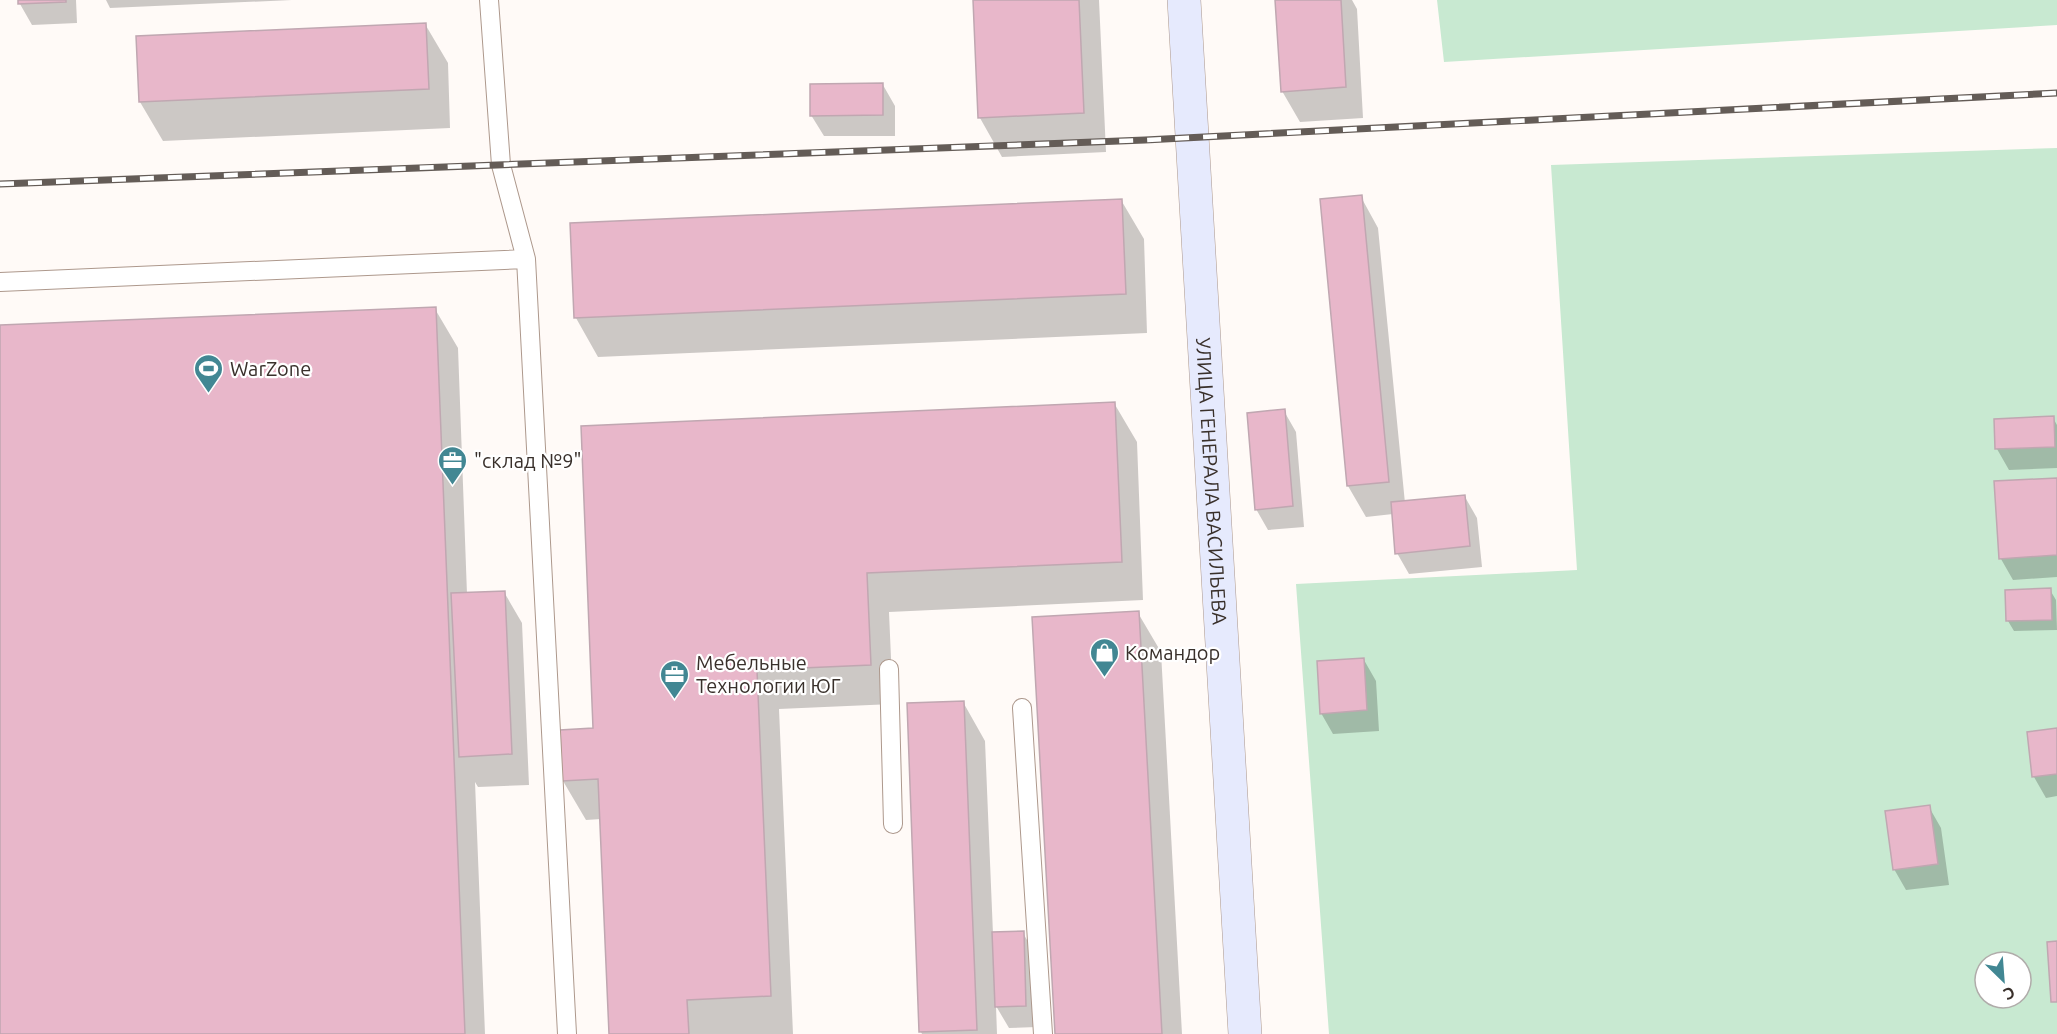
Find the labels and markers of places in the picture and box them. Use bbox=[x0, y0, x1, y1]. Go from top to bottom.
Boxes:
sports icon: WarZone bbox=[193, 352, 225, 394]
place label: WarZone bbox=[230, 357, 311, 380]
office icon: "склад №9" bbox=[437, 444, 469, 486]
place label: "склад №9" bbox=[474, 449, 582, 472]
shop icon: Командор bbox=[1088, 636, 1120, 678]
place label: Командор bbox=[1125, 641, 1220, 664]
place label: Мебельные Технологии ЮГ bbox=[696, 651, 841, 697]
office icon: Мебельные Технологии ЮГ bbox=[659, 658, 691, 700]

